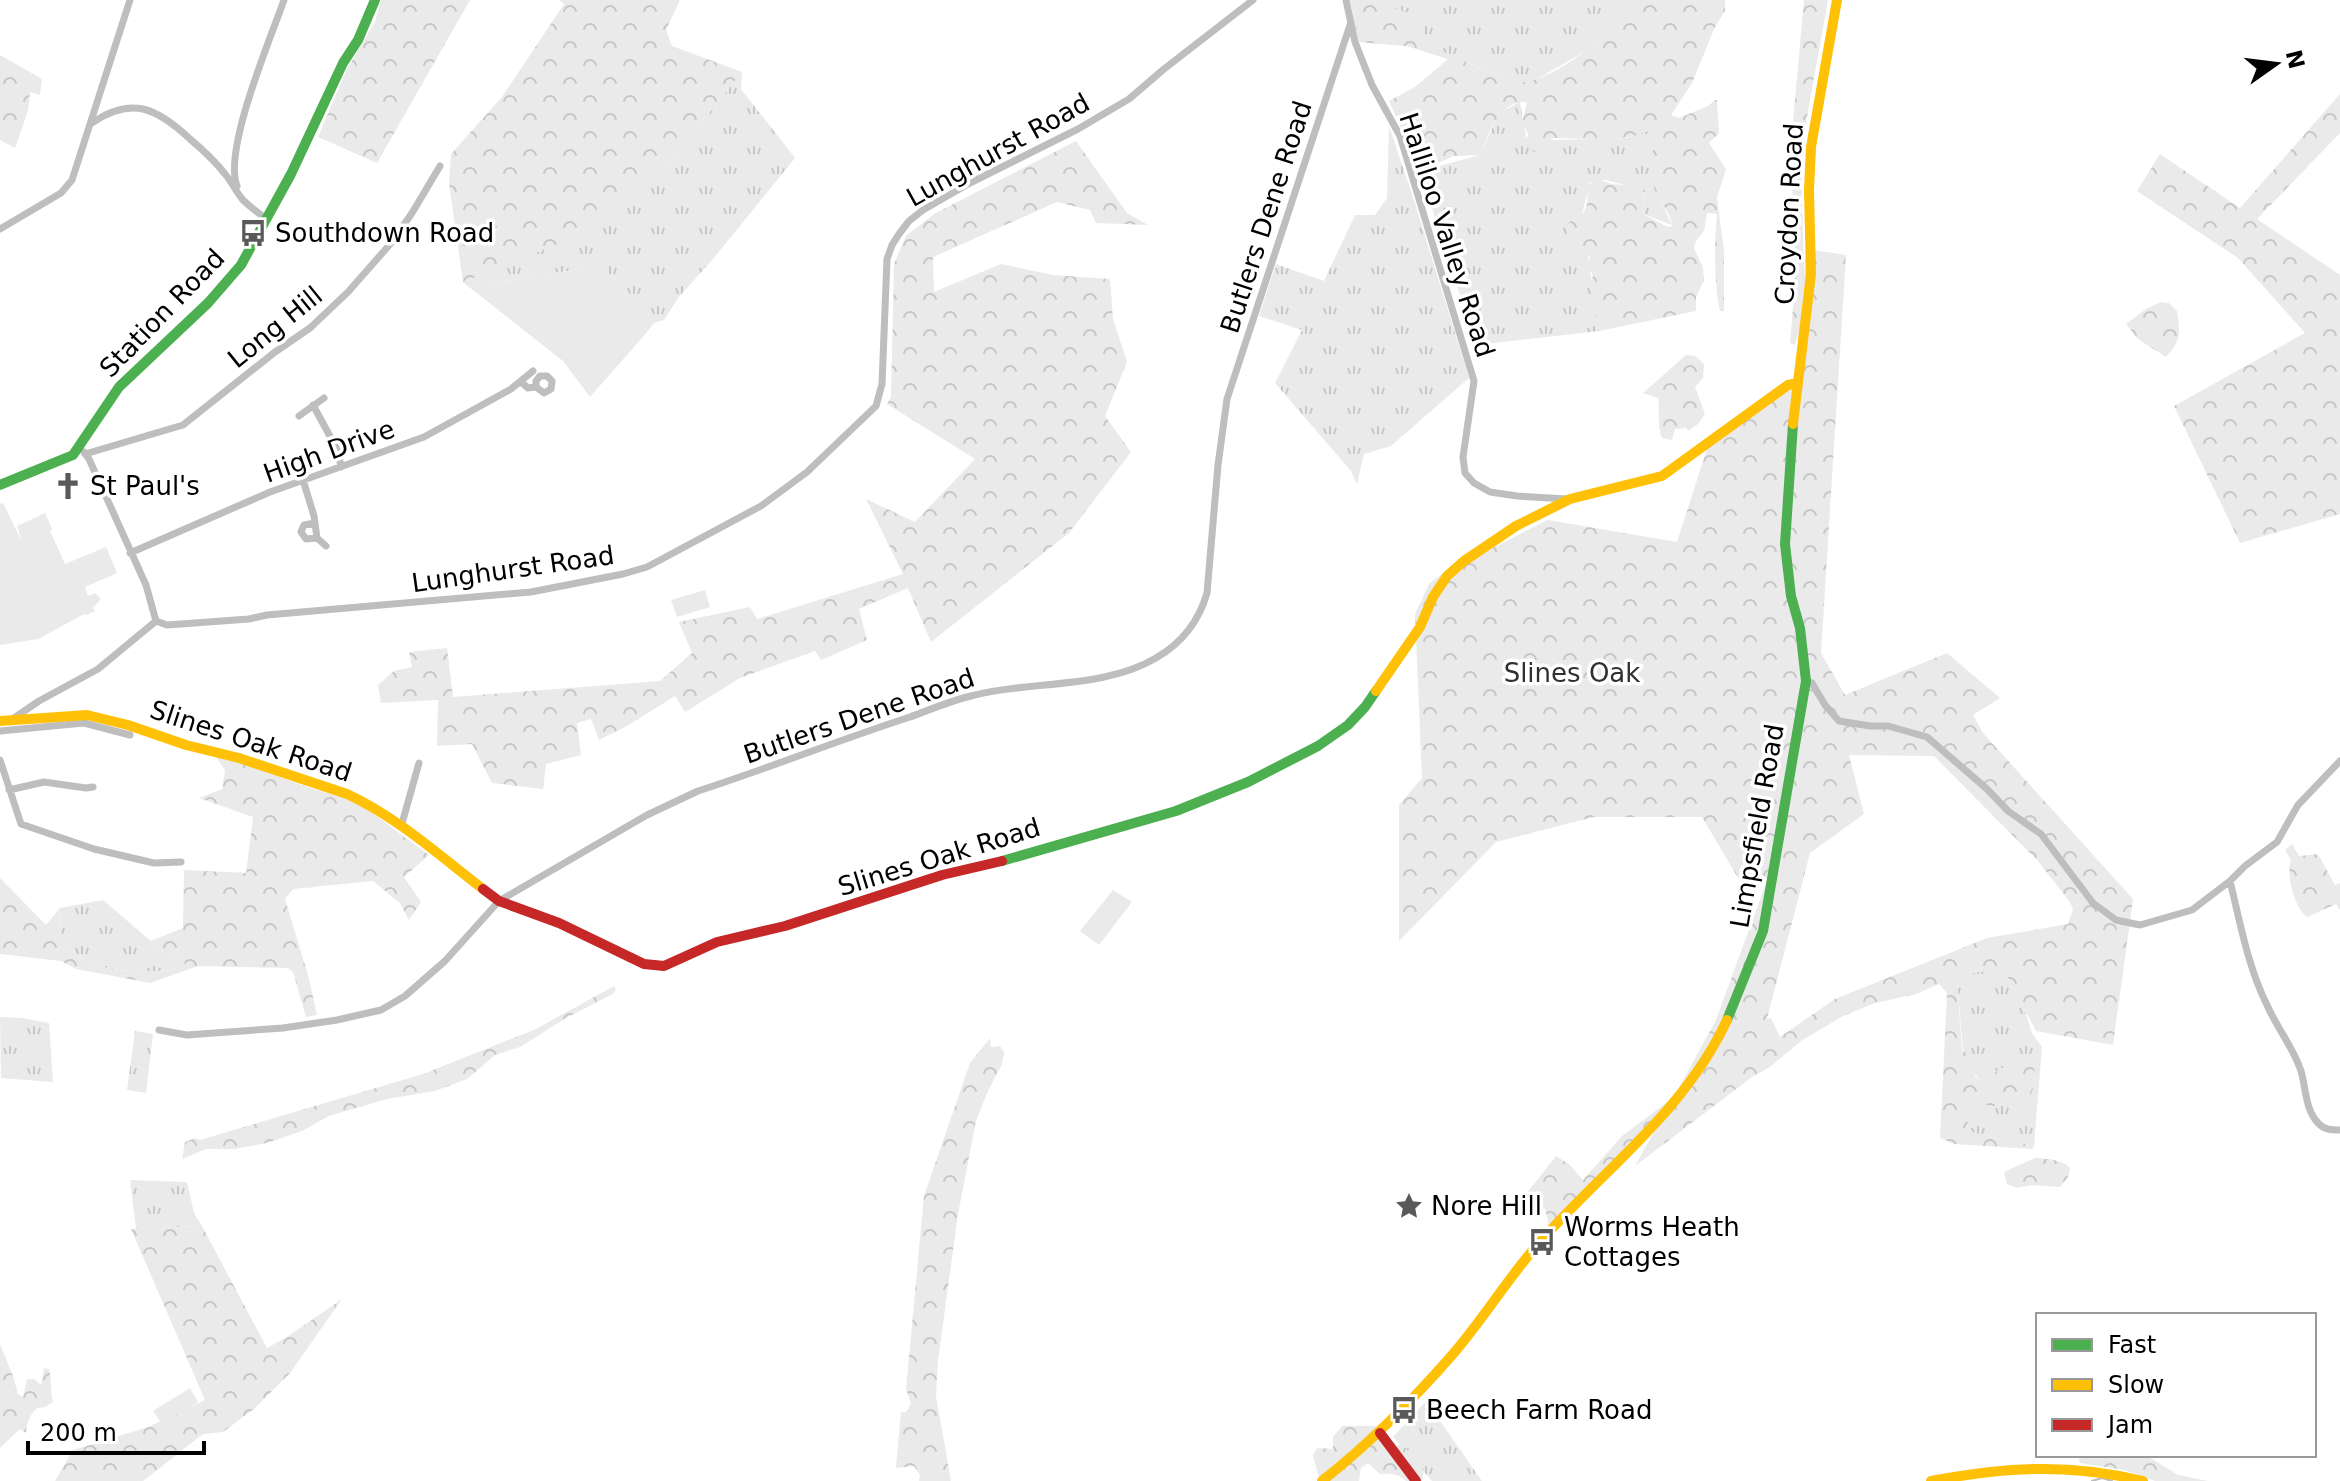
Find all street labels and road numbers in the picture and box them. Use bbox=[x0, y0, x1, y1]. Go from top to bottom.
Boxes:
street label: Lunghurst Road bbox=[901, 87, 1095, 213]
street label: Butlers Dene Road bbox=[1214, 97, 1318, 337]
street label: Halliloo Valley Road bbox=[1393, 109, 1501, 361]
street label: Croydon Road bbox=[1769, 122, 1809, 306]
street label: Station Road bbox=[94, 243, 230, 383]
street label: Long Hill bbox=[222, 280, 328, 374]
street label: High Drive bbox=[259, 413, 399, 489]
street label: Lunghurst Road bbox=[410, 540, 616, 598]
street label: Butlers Dene Road bbox=[740, 662, 978, 770]
street label: Slines Oak Road bbox=[146, 694, 356, 788]
street label: Limpsfield Road bbox=[1724, 722, 1790, 930]
street label: Slines Oak Road bbox=[834, 812, 1044, 902]

